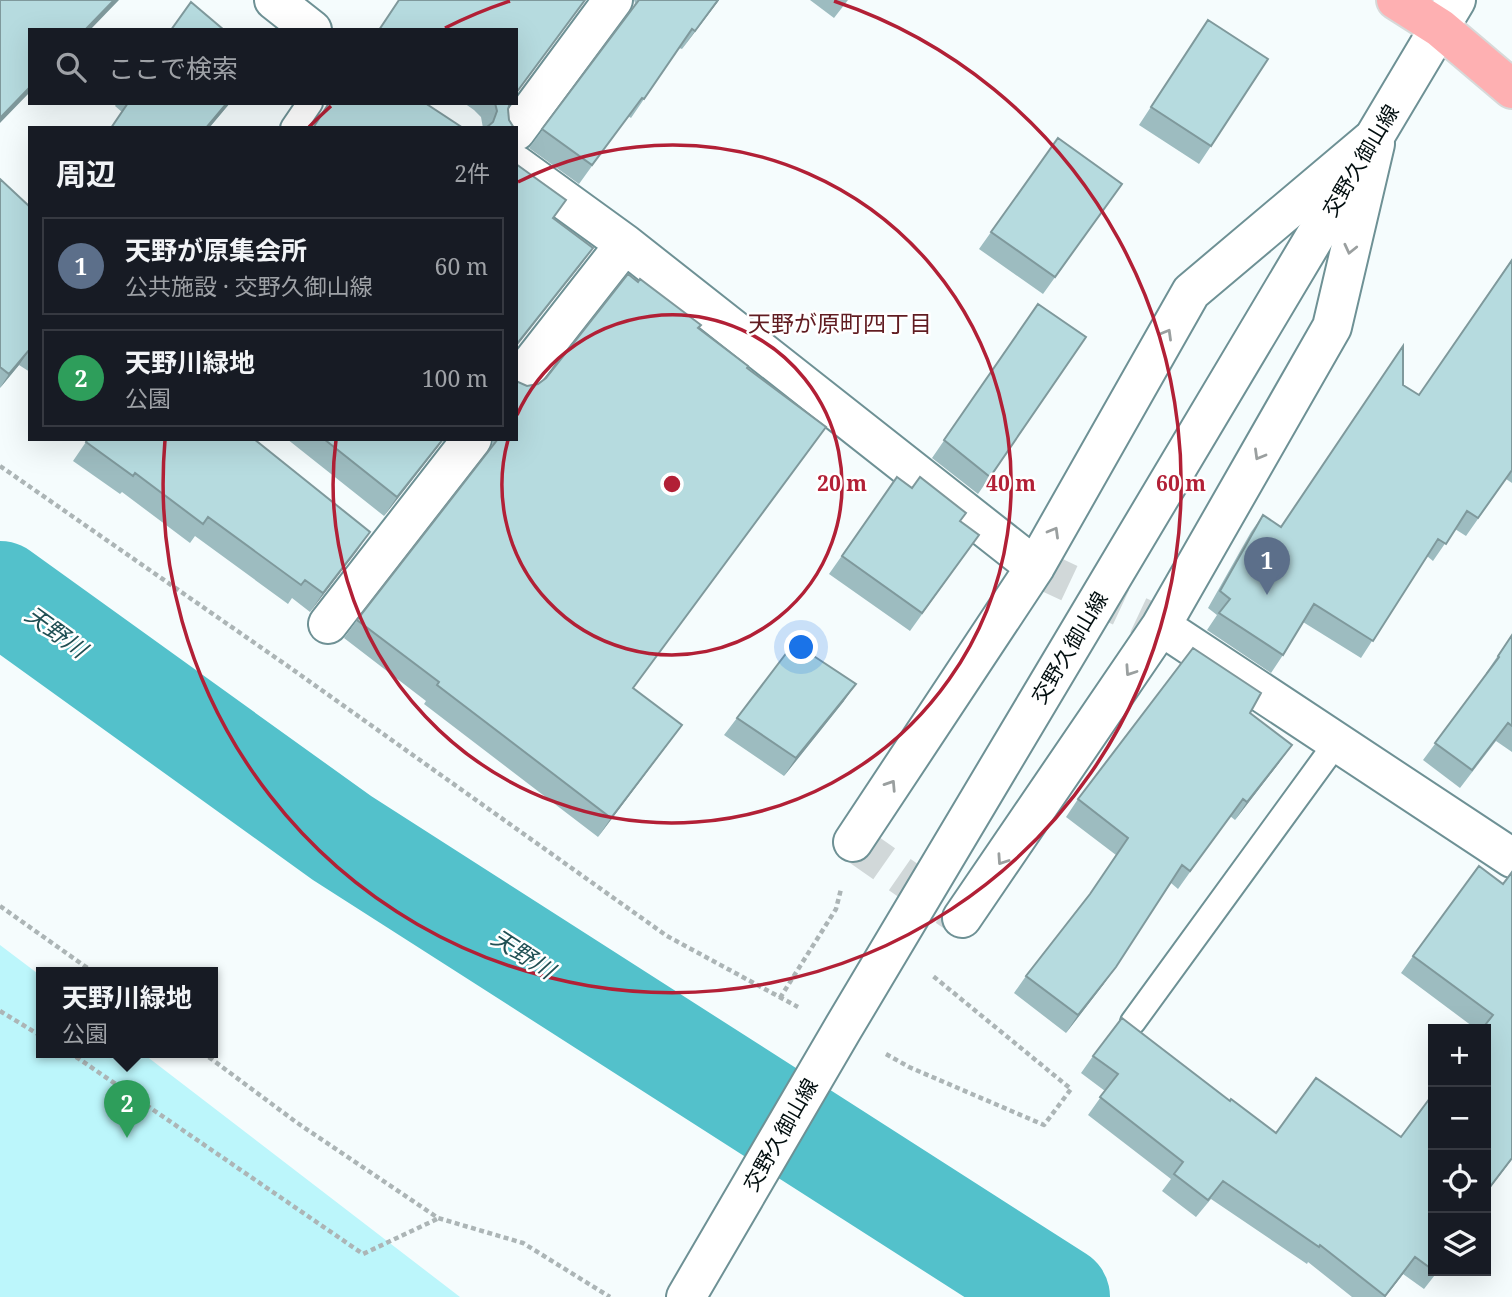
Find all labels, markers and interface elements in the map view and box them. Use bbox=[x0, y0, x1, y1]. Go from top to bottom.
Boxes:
search box bbox=[28, 28, 518, 105]
icon: search bbox=[52, 48, 90, 86]
text: ここで検索 bbox=[108, 50, 238, 86]
street label: 交野久御山線 bbox=[1316, 99, 1405, 222]
text: 周辺 bbox=[56, 153, 116, 194]
text: 2件 bbox=[454, 157, 490, 189]
text: 天野が原集会所 bbox=[125, 232, 307, 268]
one-way arrow bbox=[1344, 243, 1358, 255]
text: 1 bbox=[75, 250, 88, 282]
text: 60 m bbox=[435, 250, 488, 282]
text: 公共施設 · 交野久御山線 bbox=[125, 270, 373, 302]
district label: 天野が原町四丁目 bbox=[748, 307, 932, 339]
one-way arrow bbox=[1159, 329, 1172, 342]
text: 天野川緑地 bbox=[125, 344, 255, 380]
text: 2 bbox=[75, 362, 88, 394]
text: 100 m bbox=[422, 362, 488, 394]
text: 公園 bbox=[125, 382, 171, 414]
one-way arrow bbox=[1254, 447, 1267, 460]
text: 20 m bbox=[817, 469, 867, 497]
text: 40 m bbox=[986, 469, 1036, 497]
text: 60 m bbox=[1156, 469, 1206, 497]
centre of rings bbox=[660, 472, 684, 496]
one-way arrow bbox=[1046, 527, 1059, 540]
pin: 1 bbox=[1244, 537, 1290, 595]
street label: 交野久御山線 bbox=[1025, 586, 1114, 709]
water label: 天野川 bbox=[19, 598, 96, 666]
your location bbox=[784, 630, 818, 664]
one-way arrow bbox=[1125, 664, 1138, 677]
one-way arrow bbox=[882, 779, 895, 792]
one-way arrow bbox=[997, 852, 1010, 865]
water label: 天野川 bbox=[486, 921, 564, 987]
popup bbox=[36, 967, 218, 1058]
text: 天野川緑地 bbox=[62, 979, 192, 1015]
text: 公園 bbox=[62, 1017, 108, 1049]
map controls bbox=[1428, 1024, 1491, 1276]
button: + bbox=[1428, 1024, 1491, 1087]
street label: 交野久御山線 bbox=[737, 1073, 824, 1196]
pin: 2 bbox=[104, 1080, 150, 1138]
button: − bbox=[1428, 1087, 1491, 1150]
button: locate bbox=[1428, 1150, 1491, 1213]
button: layers bbox=[1428, 1213, 1491, 1276]

